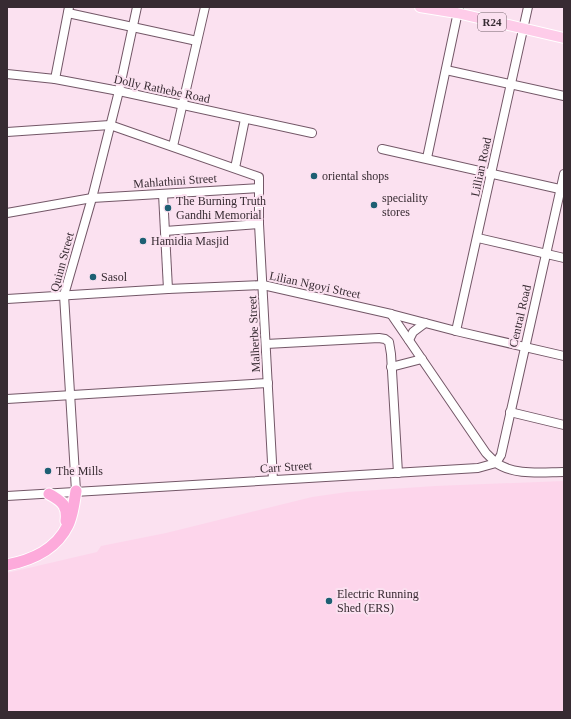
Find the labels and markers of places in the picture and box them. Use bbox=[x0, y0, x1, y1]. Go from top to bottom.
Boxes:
place label: oriental shops bbox=[322, 169, 389, 183]
marker: oriental shops bbox=[309, 171, 319, 181]
place label: speciality stores bbox=[382, 191, 428, 219]
place label: The Burning Truth Gandhi Memorial bbox=[176, 194, 266, 222]
marker: speciality stores bbox=[369, 200, 379, 210]
marker: The Burning Truth Gandhi Memorial bbox=[163, 203, 173, 213]
place label: Hamidia Masjid bbox=[151, 234, 229, 248]
marker: Hamidia Masjid bbox=[138, 236, 148, 246]
place label: Sasol bbox=[101, 270, 128, 284]
marker: Sasol bbox=[88, 272, 98, 282]
place label: The Mills bbox=[56, 464, 103, 478]
marker: The Mills bbox=[43, 466, 53, 476]
place label: Electric Running Shed (ERS) bbox=[337, 587, 419, 615]
marker: Electric Running Shed (ERS) bbox=[324, 596, 334, 606]

